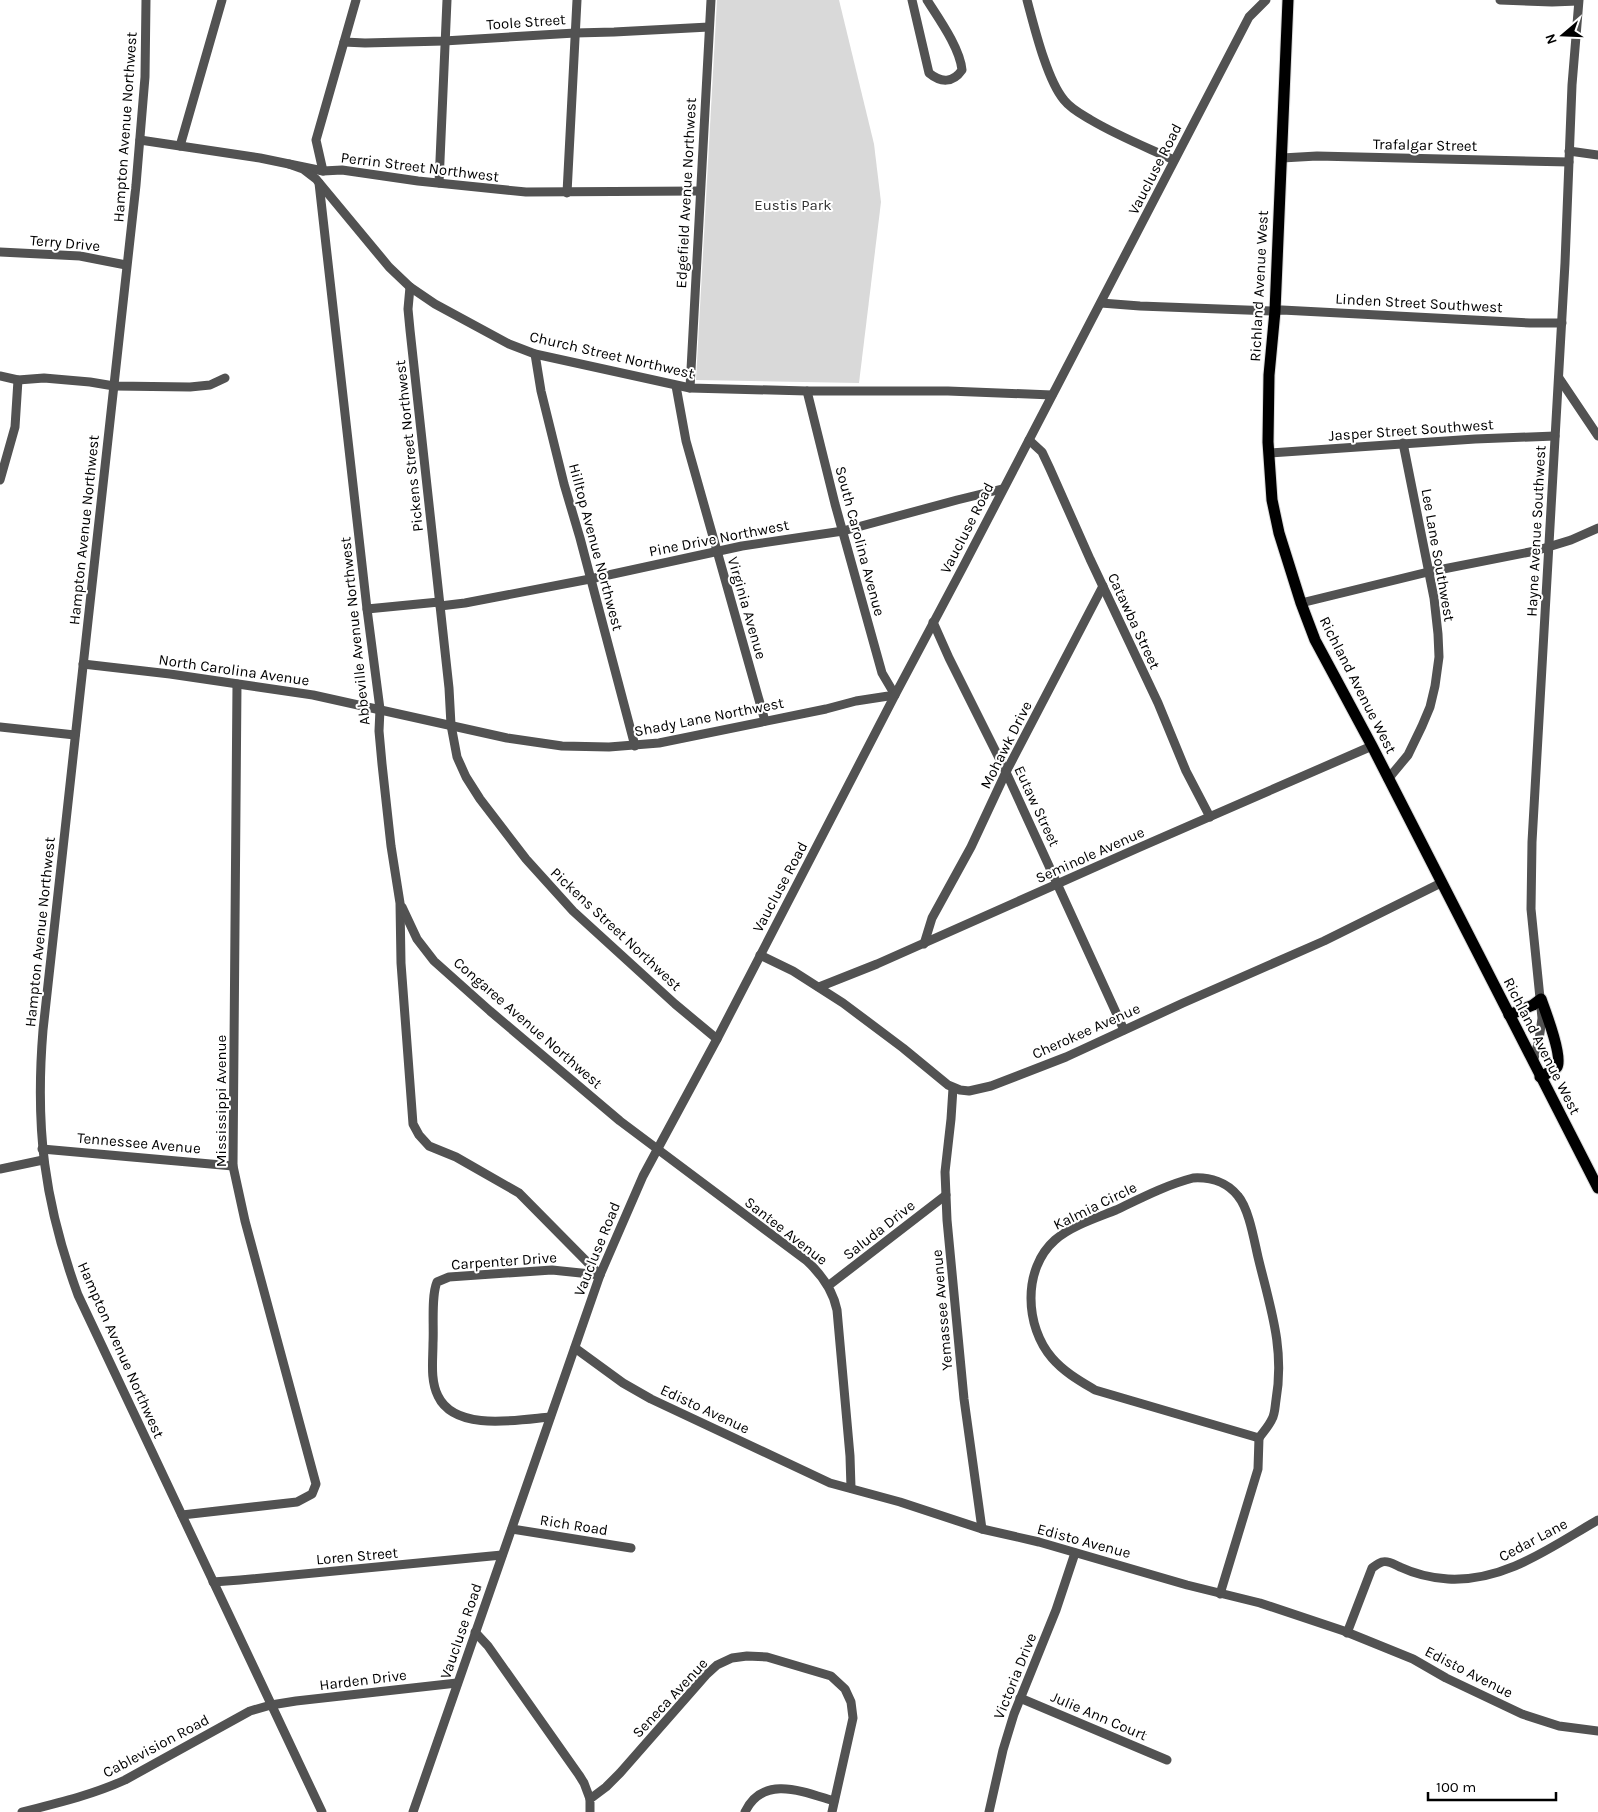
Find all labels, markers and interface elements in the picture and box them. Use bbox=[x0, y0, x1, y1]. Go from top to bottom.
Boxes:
street label: Toole Street bbox=[486, 10, 567, 34]
north arrow bbox=[1538, 10, 1588, 60]
street label: Hampton Avenue Northwest bbox=[109, 31, 141, 223]
text: N bbox=[1542, 32, 1561, 47]
street label: Edgefield Avenue Northwest bbox=[672, 97, 700, 289]
street label: Vaucluse Road bbox=[1124, 120, 1186, 218]
street label: Trafalgar Street bbox=[1373, 135, 1478, 155]
street label: Perrin Street Northwest bbox=[340, 148, 501, 186]
park label: Eustis Park bbox=[754, 196, 832, 214]
street label: Richland Avenue West bbox=[1246, 210, 1272, 362]
street label: Terry Drive bbox=[29, 231, 101, 255]
street label: Linden Street Southwest bbox=[1335, 290, 1504, 316]
street label: Church Street Northwest bbox=[528, 327, 696, 383]
street label: Pickens Street Northwest bbox=[391, 359, 427, 533]
street label: Jasper Street Southwest bbox=[1328, 415, 1495, 445]
street label: Hampton Avenue Northwest bbox=[65, 434, 103, 626]
street label: Hayne Avenue Southwest bbox=[1523, 444, 1549, 617]
street label: Hilltop Avenue Northwest bbox=[565, 461, 627, 633]
street label: South Carolina Avenue bbox=[831, 464, 889, 618]
street label: Vaucluse Road bbox=[936, 479, 998, 577]
street label: Lee Lane Southwest bbox=[1417, 487, 1459, 623]
street label: Pine Drive Northwest bbox=[647, 516, 791, 560]
street label: Abbeville Avenue Northwest bbox=[336, 536, 374, 726]
street label: Virginia Avenue bbox=[724, 555, 770, 661]
street label: Catawba Street bbox=[1104, 570, 1164, 672]
street label: Richland Avenue West bbox=[1316, 613, 1401, 757]
street label: North Carolina Avenue bbox=[157, 651, 311, 689]
street label: Shady Lane Northwest bbox=[633, 694, 786, 740]
street label: Mohawk Drive bbox=[976, 698, 1036, 792]
street label: Eutaw Street bbox=[1010, 763, 1064, 850]
street label: Seminole Avenue bbox=[1033, 823, 1147, 887]
street label: Hampton Avenue Northwest bbox=[21, 836, 59, 1028]
street label: Vaucluse Road bbox=[749, 839, 811, 935]
street label: Pickens Street Northwest bbox=[547, 864, 686, 995]
street label: Congaree Avenue Northwest bbox=[450, 954, 606, 1093]
street label: Richland Avenue West bbox=[1500, 974, 1585, 1118]
street label: Cherokee Avenue bbox=[1029, 999, 1143, 1063]
street label: Mississippi Avenue bbox=[212, 1035, 230, 1167]
street label: Tennessee Avenue bbox=[76, 1129, 202, 1157]
street label: Kalmia Circle bbox=[1050, 1178, 1140, 1234]
street label: Santee Avenue bbox=[741, 1193, 831, 1269]
street label: Saluda Drive bbox=[839, 1196, 919, 1264]
street label: Vaucluse Road bbox=[570, 1199, 624, 1299]
street label: Carpenter Drive bbox=[451, 1248, 557, 1274]
street label: Yemassee Avenue bbox=[928, 1249, 956, 1371]
street label: Hampton Avenue Northwest bbox=[74, 1259, 168, 1441]
street label: Edisto Avenue bbox=[657, 1380, 753, 1438]
street label: Rich Road bbox=[539, 1511, 609, 1539]
street label: Cedar Lane bbox=[1496, 1514, 1570, 1566]
street label: Edisto Avenue bbox=[1035, 1520, 1133, 1562]
street label: Loren Street bbox=[315, 1543, 399, 1569]
street label: Vaucluse Road bbox=[436, 1581, 486, 1681]
street label: Victoria Drive bbox=[990, 1630, 1040, 1722]
street label: Edisto Avenue bbox=[1422, 1642, 1516, 1702]
street label: Seneca Avenue bbox=[628, 1654, 712, 1742]
street label: Harden Drive bbox=[318, 1666, 408, 1694]
street label: Julie Ann Court bbox=[1048, 1688, 1150, 1745]
street label: Cablevision Road bbox=[100, 1710, 212, 1782]
scale bar bbox=[1428, 1770, 1556, 1802]
text: 100 m bbox=[1436, 1778, 1476, 1796]

